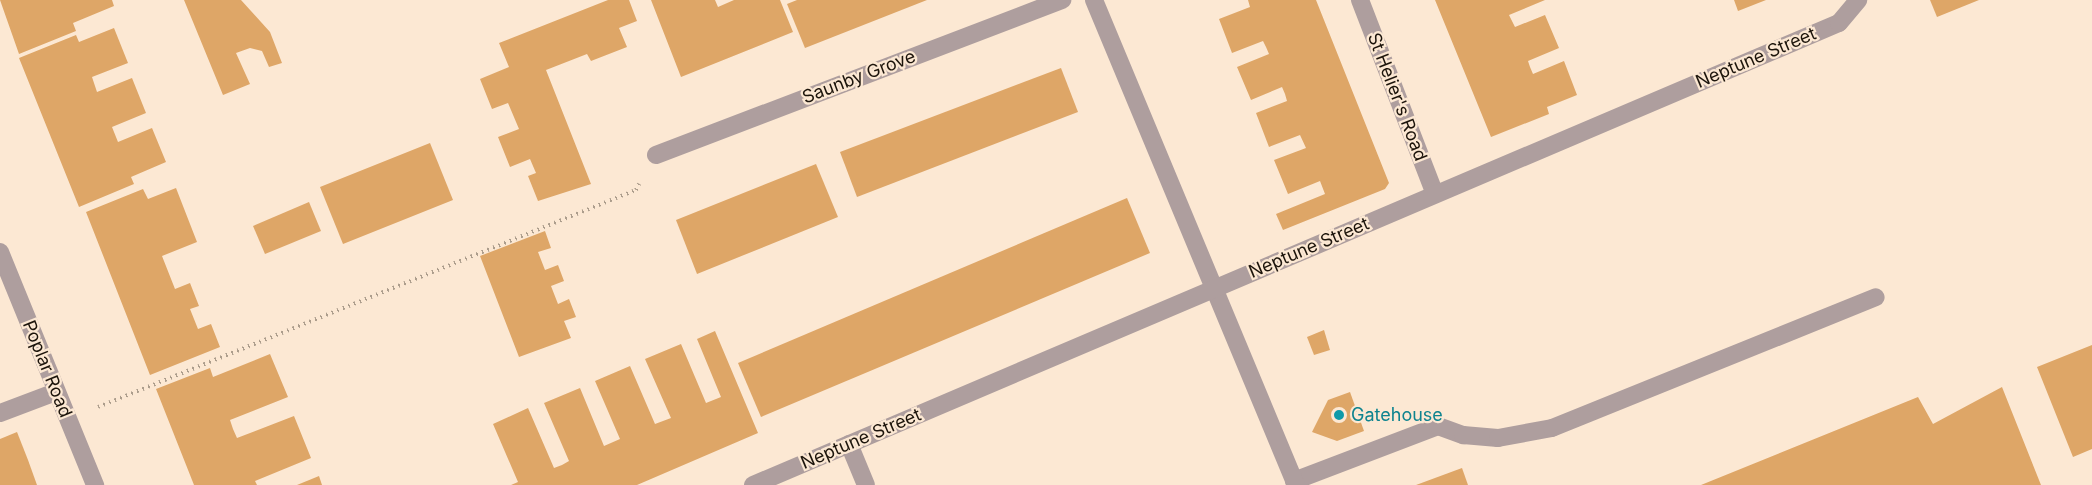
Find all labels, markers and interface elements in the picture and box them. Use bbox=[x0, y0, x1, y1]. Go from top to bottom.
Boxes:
street label: Neptune Street bbox=[1693, 23, 1819, 93]
street label: St Helier's Road bbox=[1363, 30, 1431, 164]
street label: Saunby Grove bbox=[799, 46, 919, 108]
street label: Neptune Street bbox=[1246, 213, 1372, 283]
street label: Poplar Road bbox=[18, 317, 76, 421]
street label: Neptune Street bbox=[798, 404, 924, 474]
place label: Gatehouse bbox=[1351, 404, 1443, 426]
marker: Gatehouse bbox=[1332, 408, 1346, 422]

